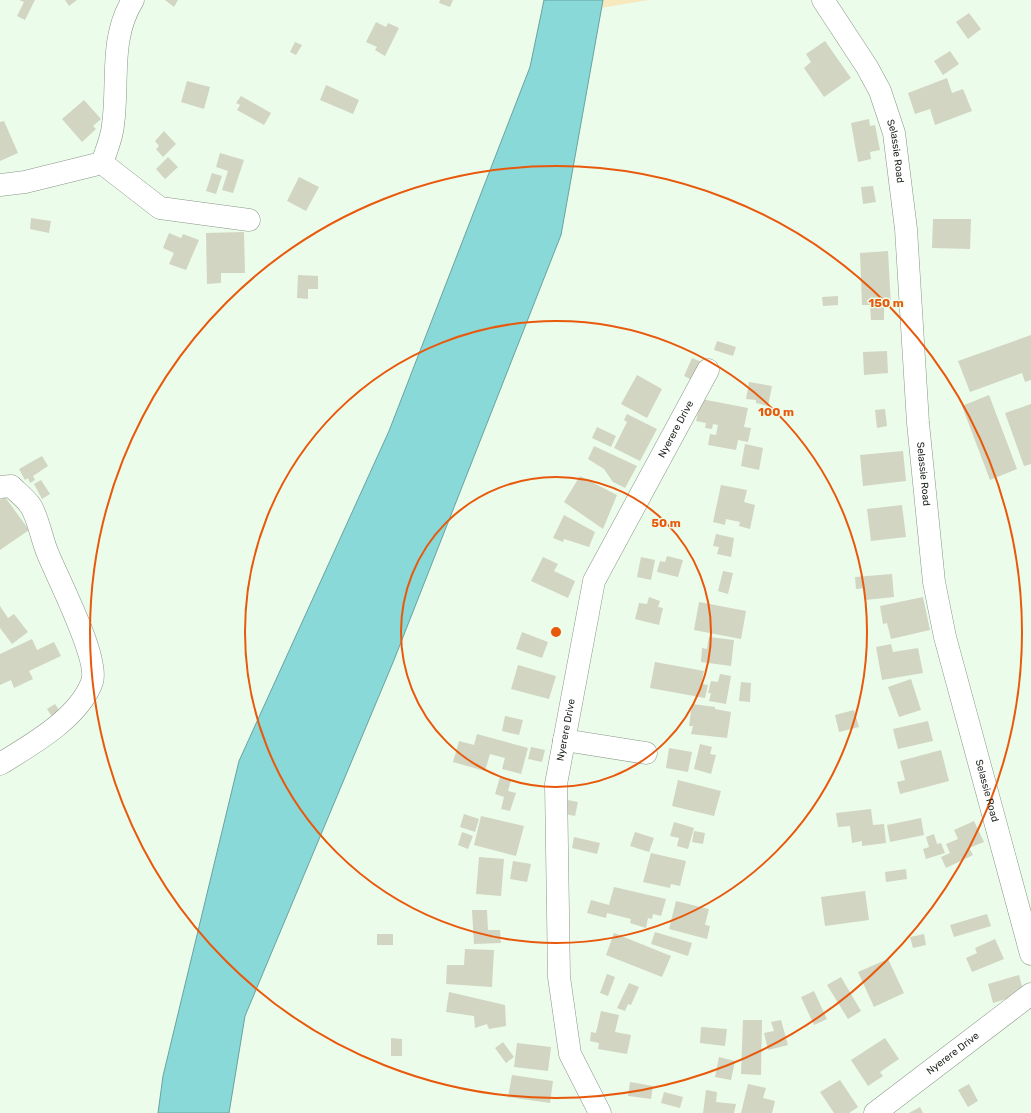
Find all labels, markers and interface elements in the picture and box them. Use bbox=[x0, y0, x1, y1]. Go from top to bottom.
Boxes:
street label: Selassie Road bbox=[884, 118, 906, 184]
text: 150 m bbox=[868, 296, 904, 310]
street label: Nyerere Drive bbox=[656, 398, 696, 460]
text: 100 m bbox=[758, 405, 794, 419]
street label: Selassie Road bbox=[914, 441, 932, 507]
text: 50 m bbox=[651, 516, 681, 530]
centre of rings bbox=[549, 625, 563, 639]
street label: Nyerere Drive bbox=[554, 697, 578, 762]
street label: Selassie Road bbox=[972, 758, 1001, 823]
street label: Nyerere Drive bbox=[924, 1029, 982, 1077]

